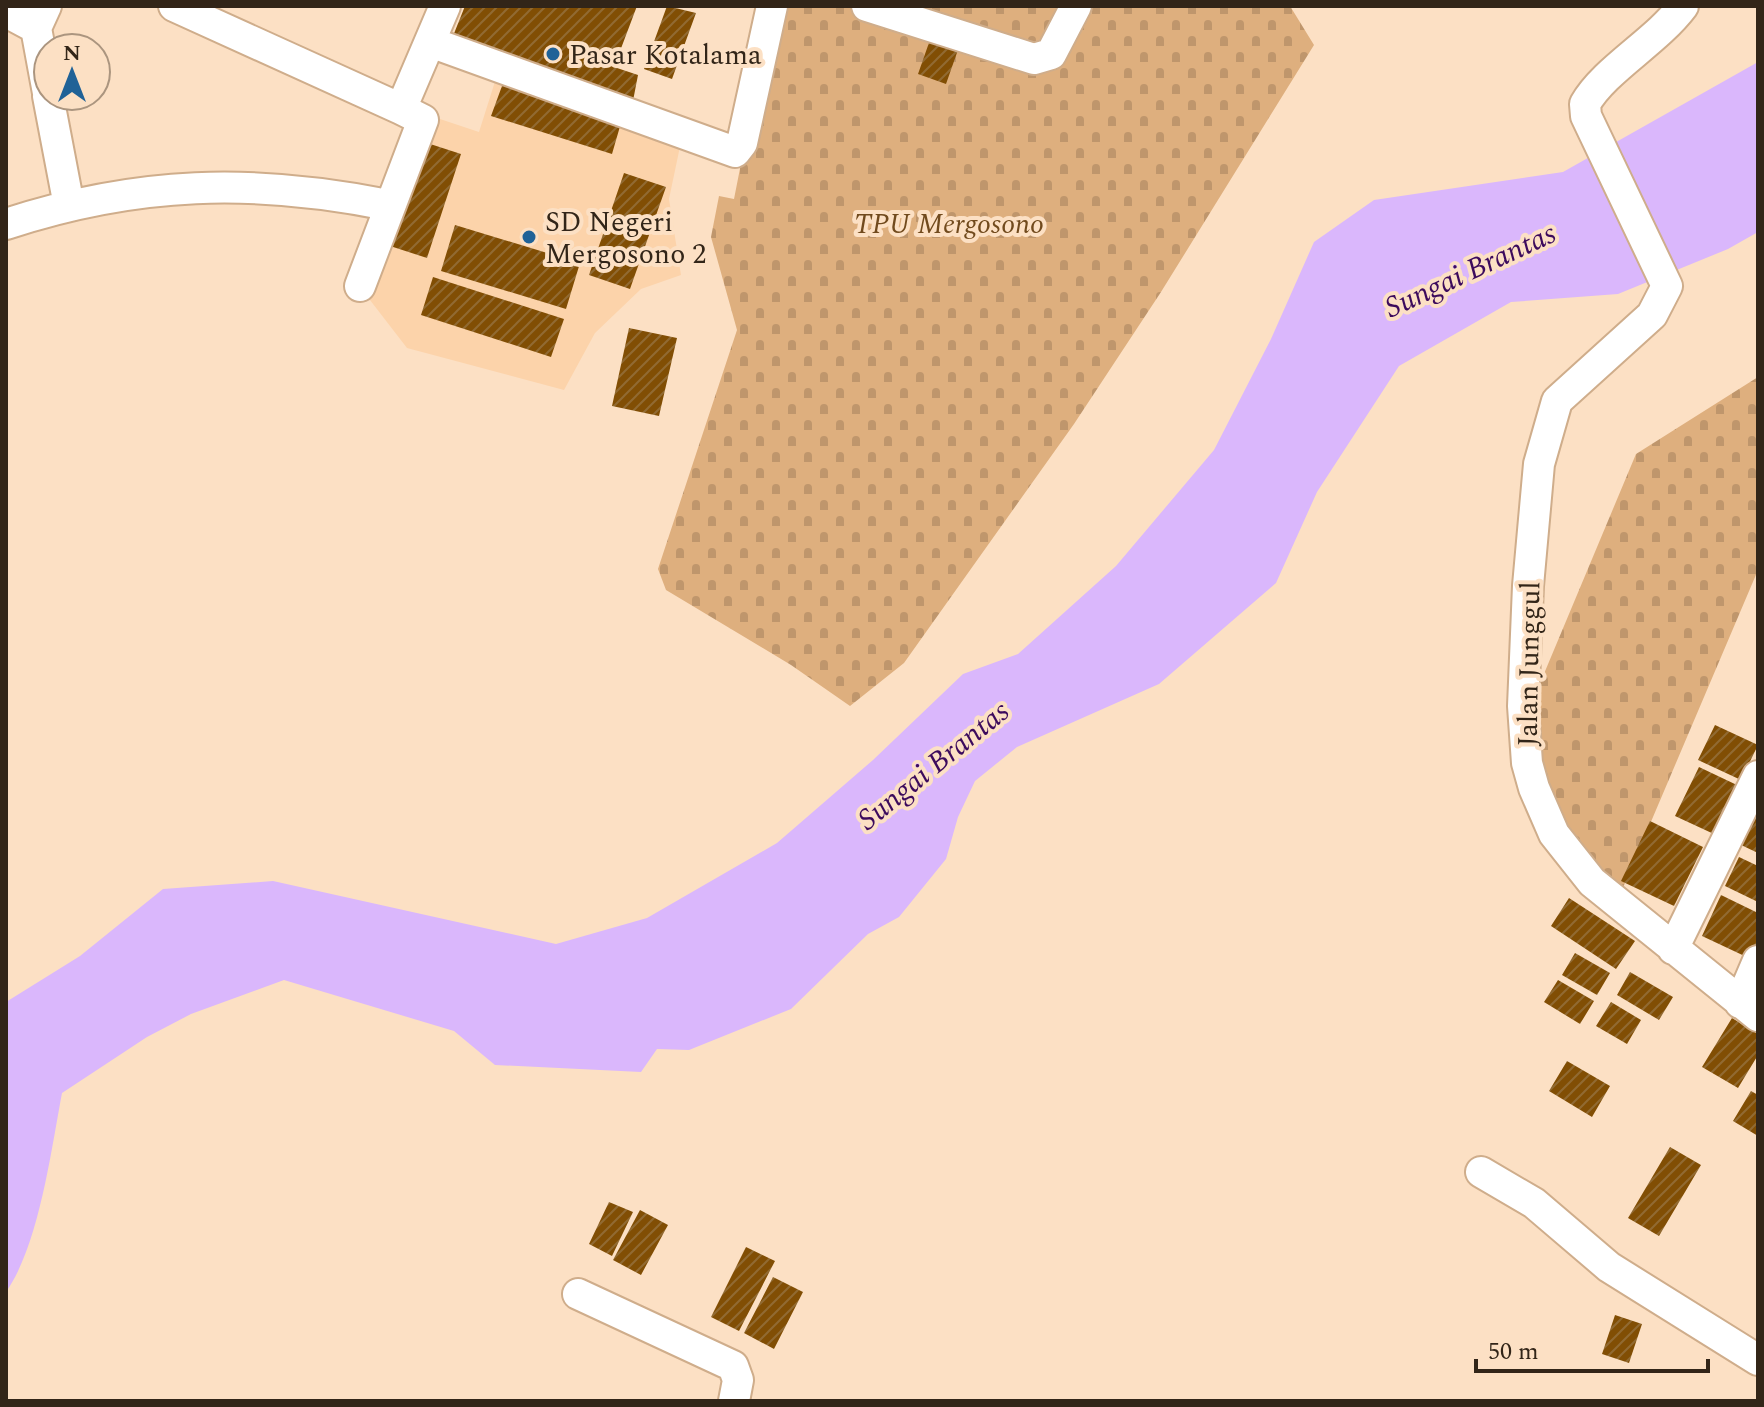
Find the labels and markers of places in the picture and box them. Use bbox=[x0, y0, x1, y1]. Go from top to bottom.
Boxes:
place label: Pasar Kotalama bbox=[569, 34, 762, 77]
marker: Pasar Kotalama bbox=[544, 45, 562, 63]
place label: SD Negeri Mergosono 2 bbox=[545, 201, 706, 276]
marker: SD Negeri Mergosono 2 bbox=[520, 228, 538, 246]

